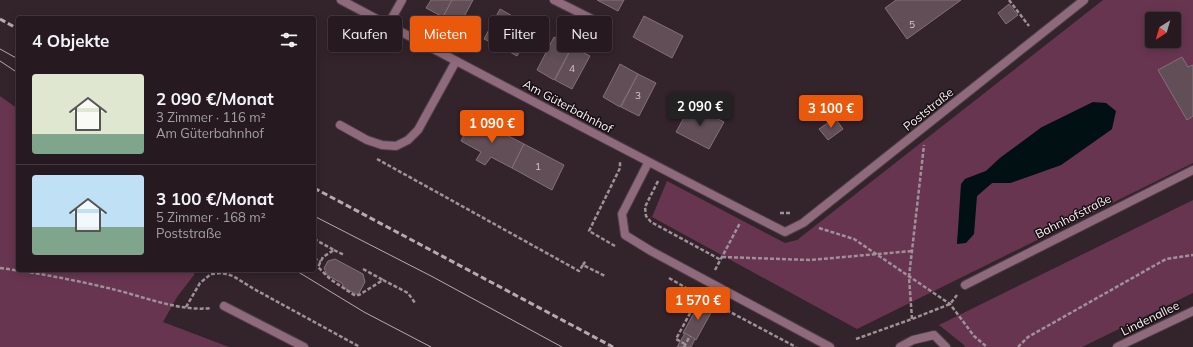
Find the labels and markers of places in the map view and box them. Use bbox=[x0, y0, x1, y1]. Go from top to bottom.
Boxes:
pin: 2 090 € bbox=[663, 93, 737, 127]
pin: 3 100 € bbox=[794, 95, 868, 129]
pin: 1 090 € bbox=[455, 110, 529, 144]
pin: 1 570 € bbox=[661, 287, 735, 321]

